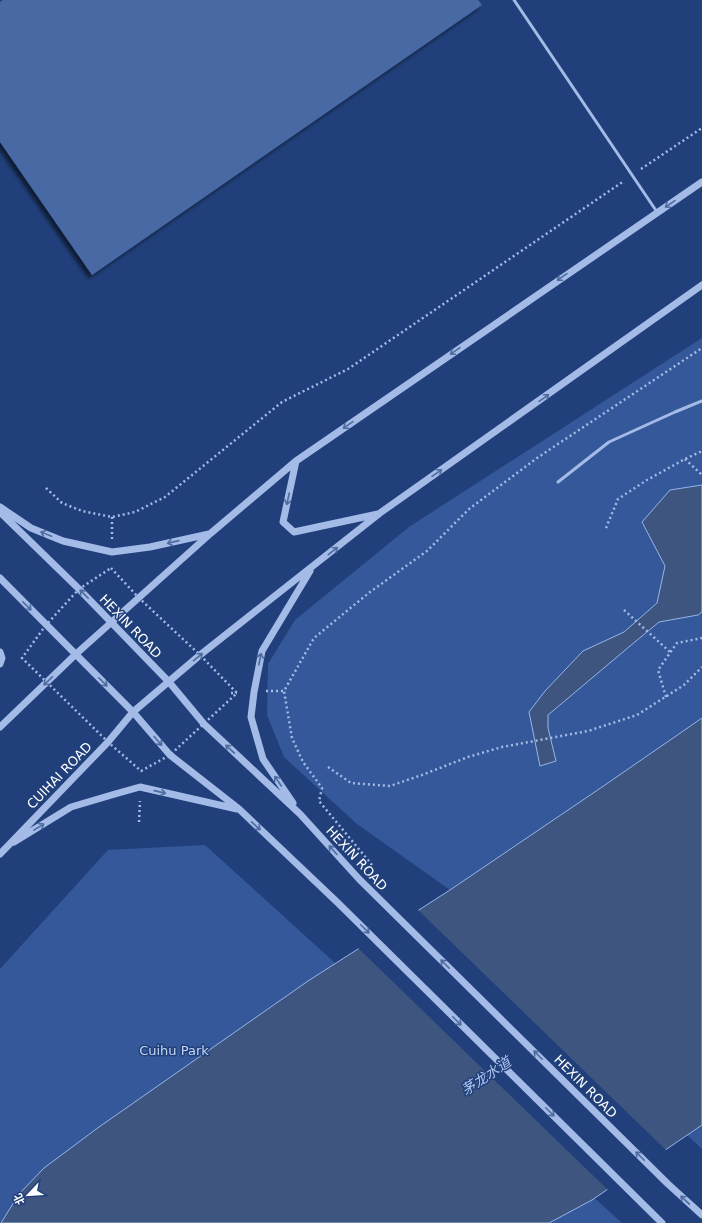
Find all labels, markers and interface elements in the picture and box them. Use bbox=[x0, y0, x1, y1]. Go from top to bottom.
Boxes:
one-way arrow bbox=[664, 199, 675, 208]
one-way arrow bbox=[557, 273, 568, 281]
one-way arrow bbox=[450, 347, 461, 355]
one-way arrow bbox=[538, 394, 549, 402]
one-way arrow bbox=[343, 421, 354, 429]
one-way arrow bbox=[432, 469, 443, 477]
one-way arrow bbox=[284, 492, 292, 505]
one-way arrow bbox=[41, 530, 53, 537]
one-way arrow bbox=[167, 539, 180, 547]
one-way arrow bbox=[328, 546, 339, 555]
one-way arrow bbox=[79, 589, 89, 599]
street label: HEXIN ROAD bbox=[97, 591, 165, 661]
one-way arrow bbox=[22, 601, 32, 611]
one-way arrow bbox=[193, 652, 203, 661]
one-way arrow bbox=[257, 652, 265, 665]
one-way arrow bbox=[43, 676, 53, 686]
one-way arrow bbox=[98, 677, 108, 687]
one-way arrow bbox=[154, 736, 163, 746]
street label: CUIHAI ROAD bbox=[24, 739, 95, 812]
one-way arrow bbox=[225, 744, 235, 754]
one-way arrow bbox=[274, 776, 282, 787]
one-way arrow bbox=[153, 788, 166, 796]
one-way arrow bbox=[251, 821, 261, 831]
one-way arrow bbox=[33, 823, 44, 831]
street label: HEXIN ROAD bbox=[323, 823, 390, 894]
one-way arrow bbox=[328, 845, 338, 855]
one-way arrow bbox=[360, 924, 370, 934]
one-way arrow bbox=[440, 959, 450, 969]
one-way arrow bbox=[452, 1016, 462, 1026]
park label: Cuihu Park bbox=[139, 1043, 209, 1058]
one-way arrow bbox=[533, 1050, 543, 1060]
street label: HEXIN ROAD bbox=[551, 1052, 620, 1121]
water label: 茅龙水道 bbox=[458, 1053, 515, 1098]
one-way arrow bbox=[545, 1107, 555, 1117]
one-way arrow bbox=[635, 1151, 645, 1161]
north arrow bbox=[8, 1175, 48, 1215]
text: 北 bbox=[11, 1191, 28, 1207]
one-way arrow bbox=[680, 1195, 690, 1204]

